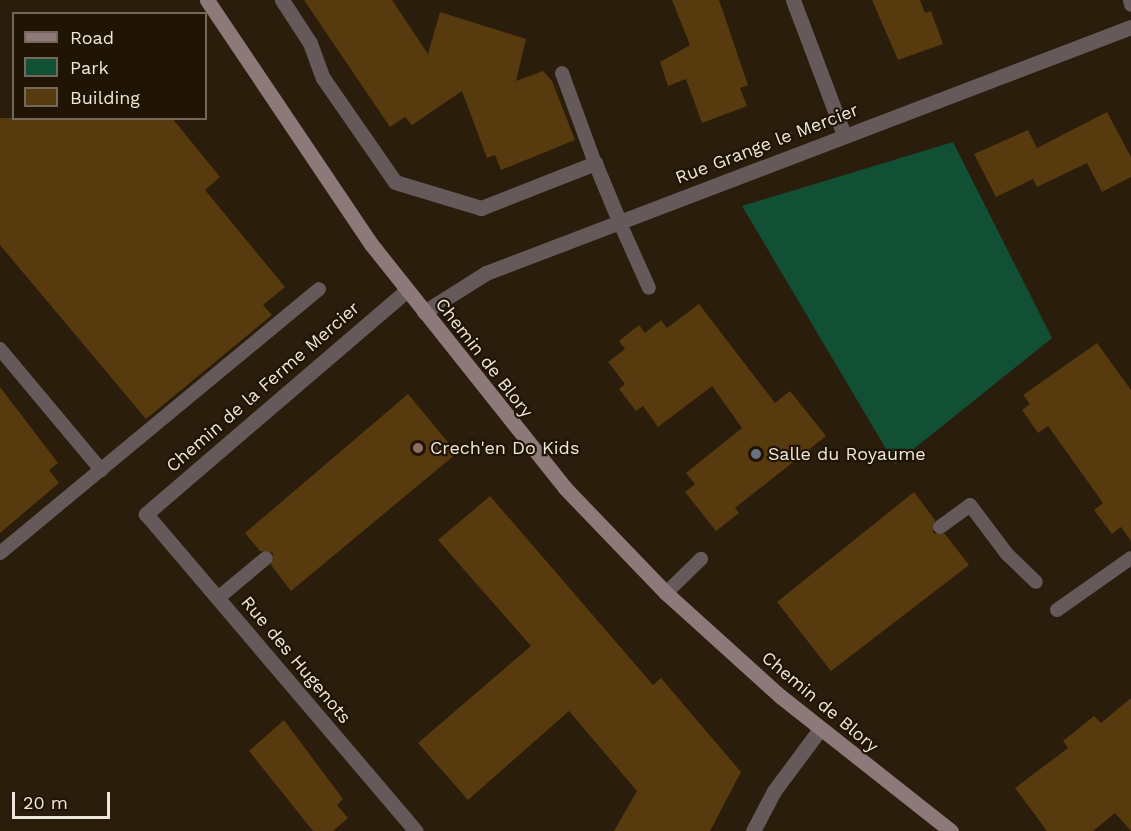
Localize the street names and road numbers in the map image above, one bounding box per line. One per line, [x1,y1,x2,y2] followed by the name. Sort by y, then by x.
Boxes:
[672,99,862,189] street label: Rue Grange le Mercier
[431,294,537,422] street label: Chemin de Blory
[162,297,364,477] street label: Chemin de la Ferme Mercier
[236,592,356,728] street label: Rue des Hugenots
[757,647,883,757] street label: Chemin de Blory

